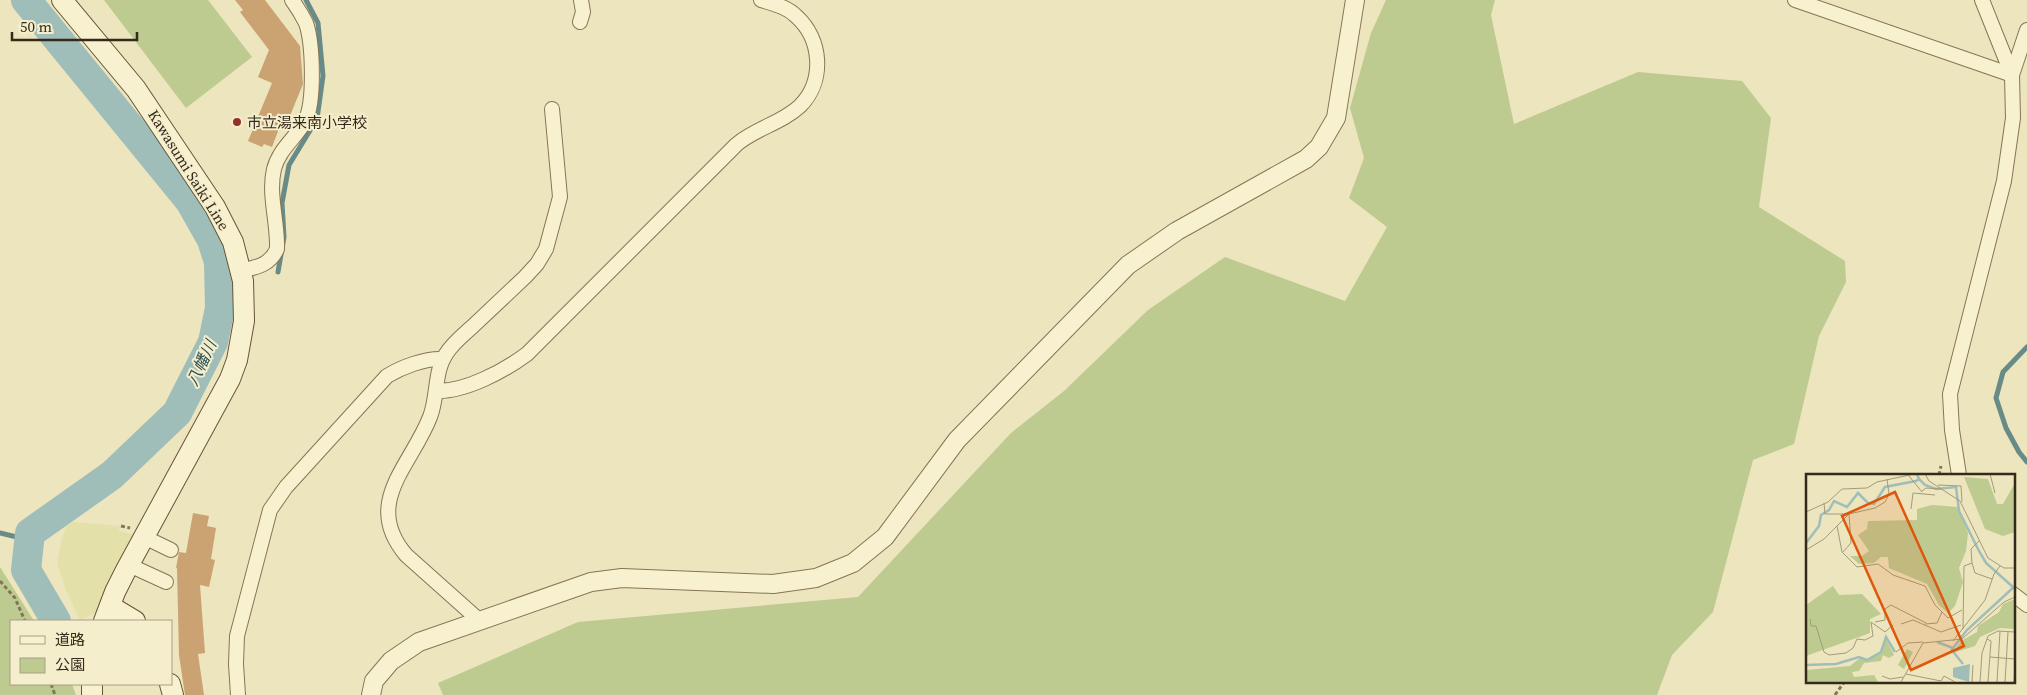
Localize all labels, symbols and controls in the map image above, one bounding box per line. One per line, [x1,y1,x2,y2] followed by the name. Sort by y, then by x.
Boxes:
[12,10,138,42] scale bar
[20,16,52,37] text: 50 m
[143,106,235,235] street label: Kawasumi Saiki Line
[247,112,367,133] place label: 市立湯来南小学校
[231,116,243,128] marker: 市立湯来南小学校
[181,335,222,389] water label: 八幡川
[1806,474,2014,682] inset map
[10,620,172,685] legend
[55,629,85,650] text: 道路
[55,654,85,675] text: 公園

